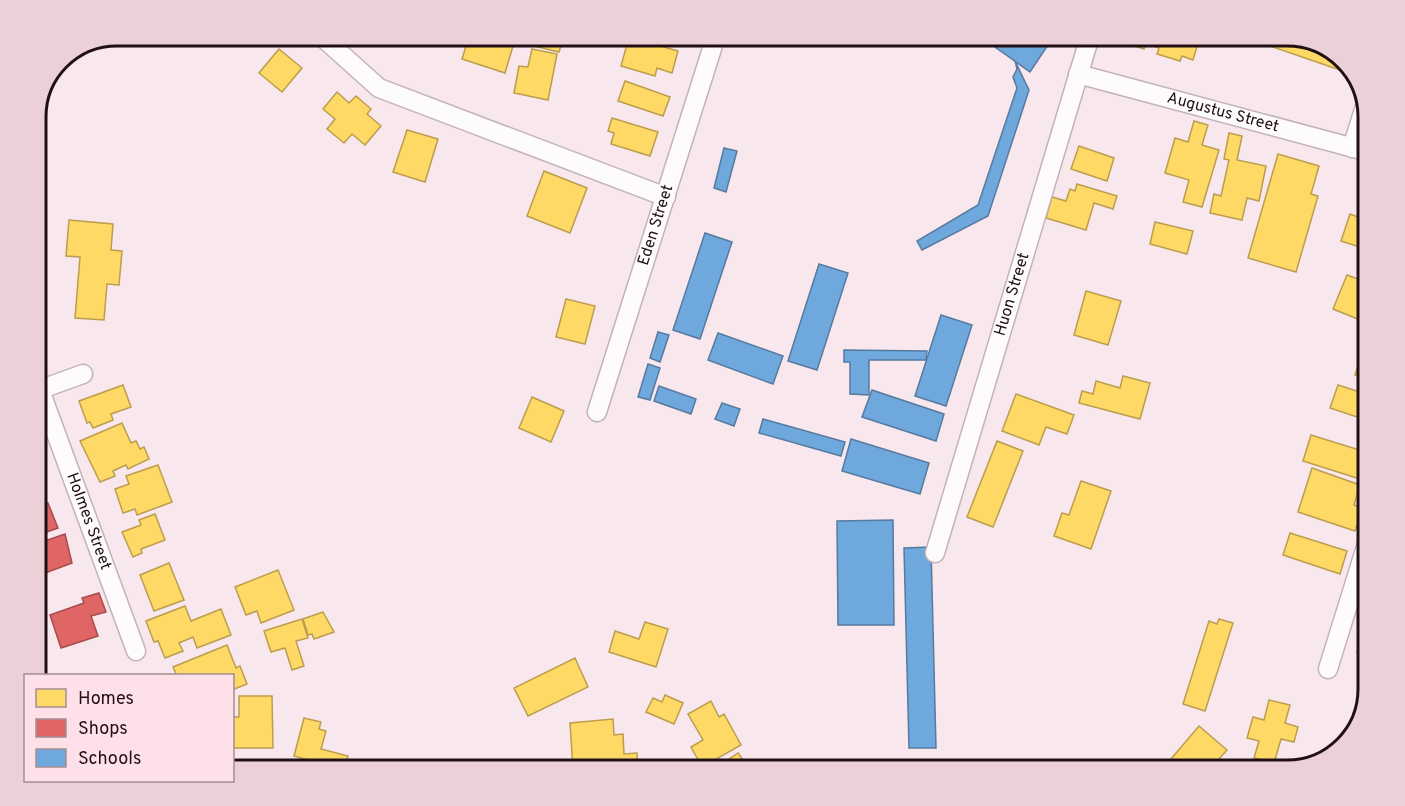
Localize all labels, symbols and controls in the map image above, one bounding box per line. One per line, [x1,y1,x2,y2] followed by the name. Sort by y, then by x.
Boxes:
[1165,88,1281,137] street label: Augustus Street
[634,182,678,268] street label: Eden Street
[991,250,1034,338] street label: Huon Street
[61,470,115,573] street label: Holmes Street
[24,674,234,782] legend
[78,688,134,711] text: Homes
[78,718,128,741] text: Shops
[78,748,141,771] text: Schools

